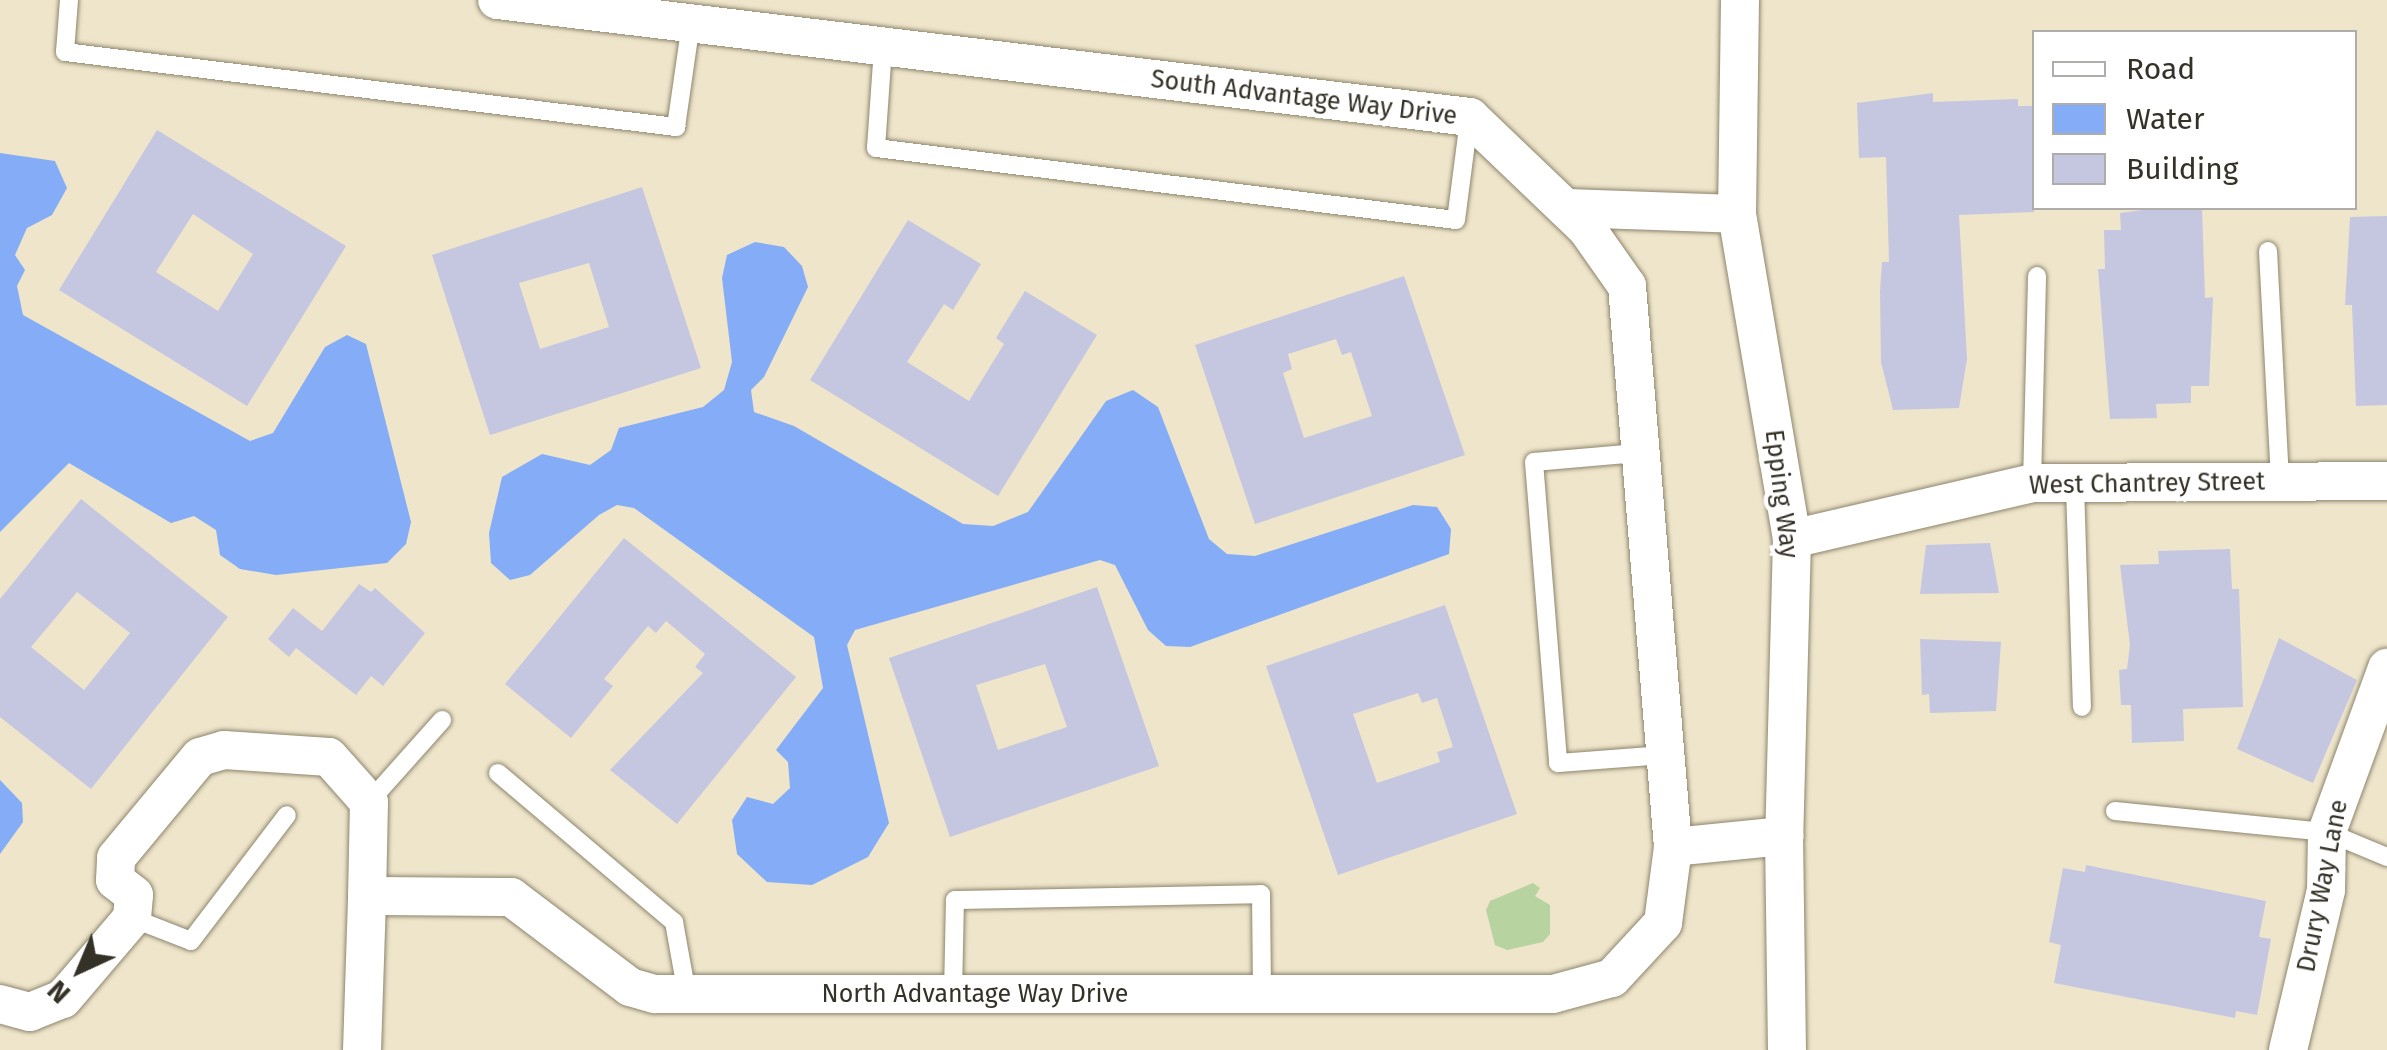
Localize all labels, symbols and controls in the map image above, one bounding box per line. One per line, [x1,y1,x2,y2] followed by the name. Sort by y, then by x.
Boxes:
[2032,30,2357,210] legend
[2126,51,2195,87] text: Road
[1149,64,1459,132] street label: South Advantage Way Drive
[2126,101,2205,137] text: Water
[2126,151,2238,187] text: Building
[1758,428,1804,560] street label: Epping Way
[2029,467,2265,501] street label: West Chantrey Street
[2292,797,2354,975] street label: Drury Way Lane
[30,920,130,1020] north arrow
[41,974,77,1010] text: N
[822,979,1128,1009] street label: North Advantage Way Drive

